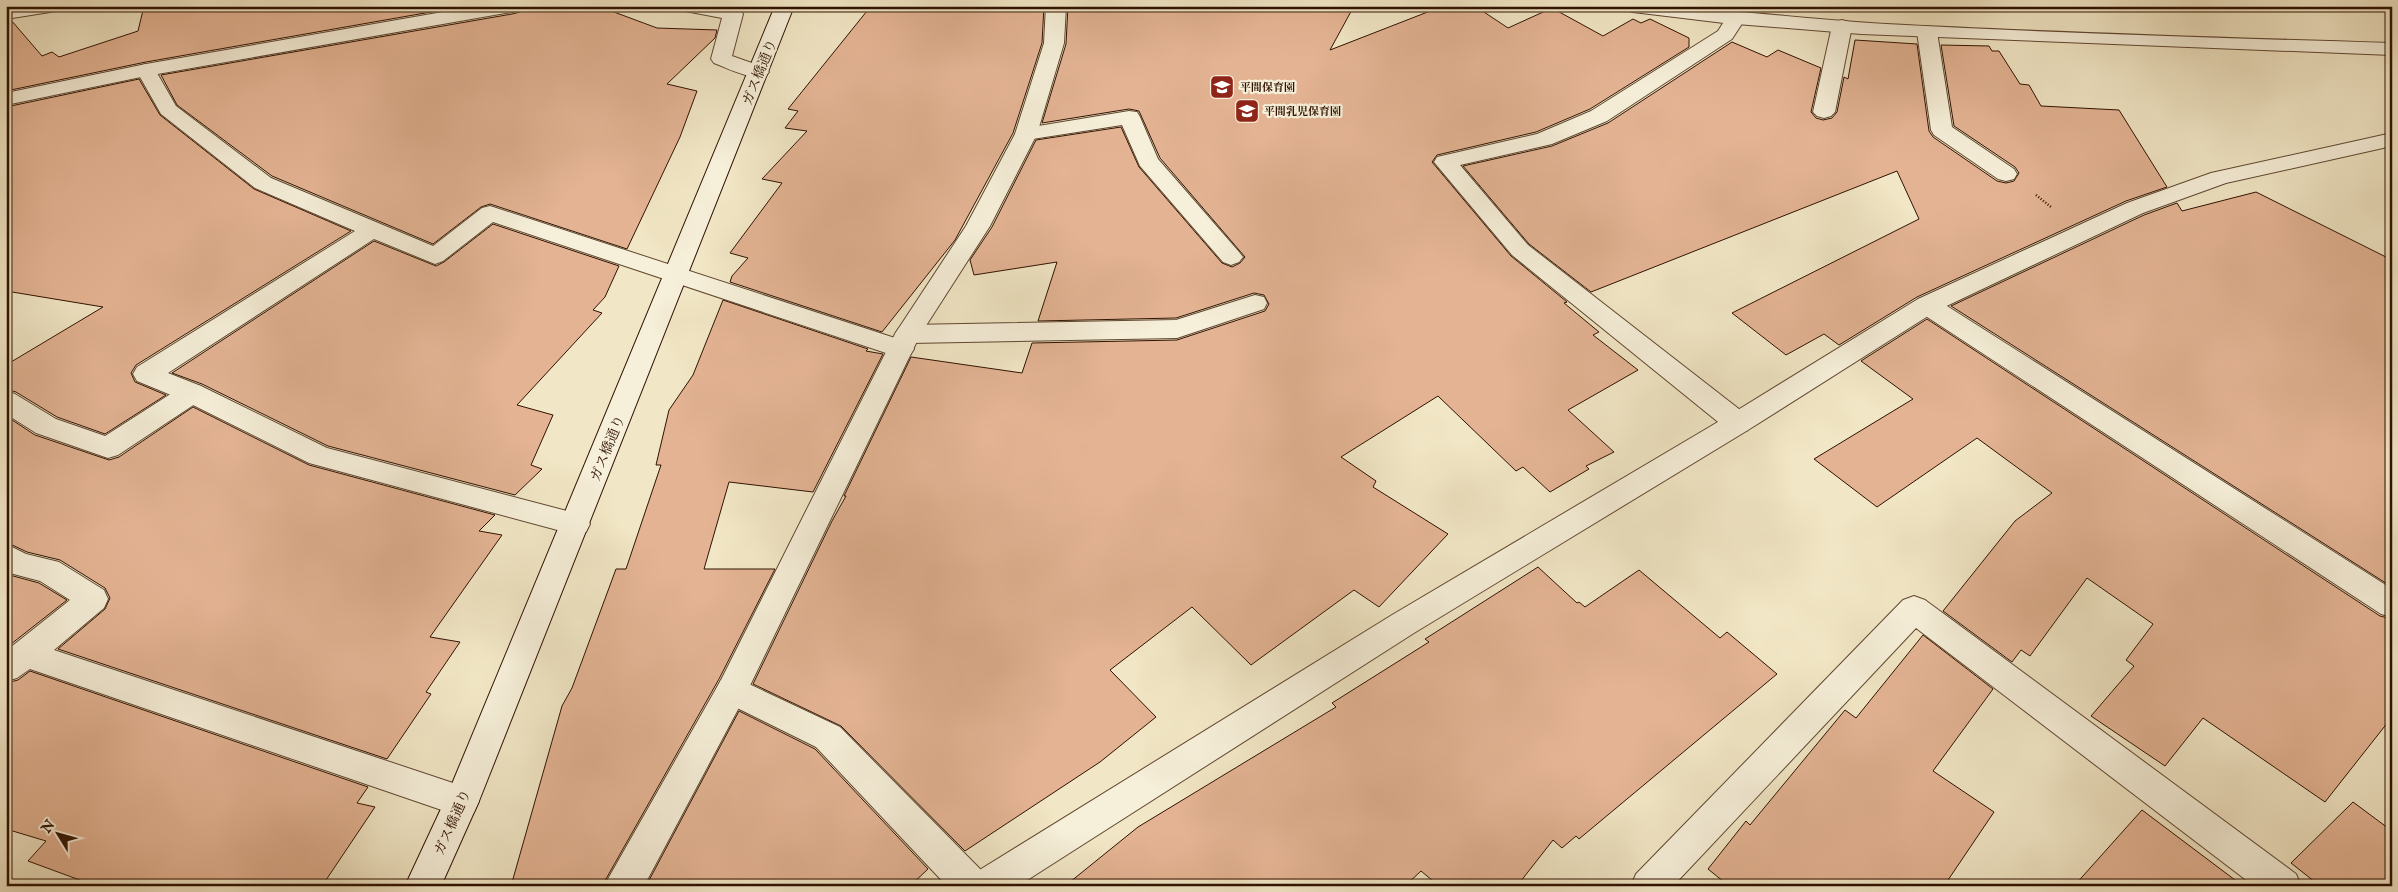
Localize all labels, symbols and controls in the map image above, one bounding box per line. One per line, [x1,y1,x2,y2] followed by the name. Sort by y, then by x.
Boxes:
[738,37,781,108] street label: ガス橋通り
[1209,74,1235,100] school or university icon: 平間保育園
[1240,81,1295,95] place label: 平間保育園
[1234,98,1260,124] school or university icon: 平間乳児保育園
[1264,105,1341,119] place label: 平間乳児保育園
[586,413,629,484] street label: ガス橋通り
[430,787,475,858] street label: ガス橋通り
[32,810,82,860] north arrow
[37,817,59,838] text: N

